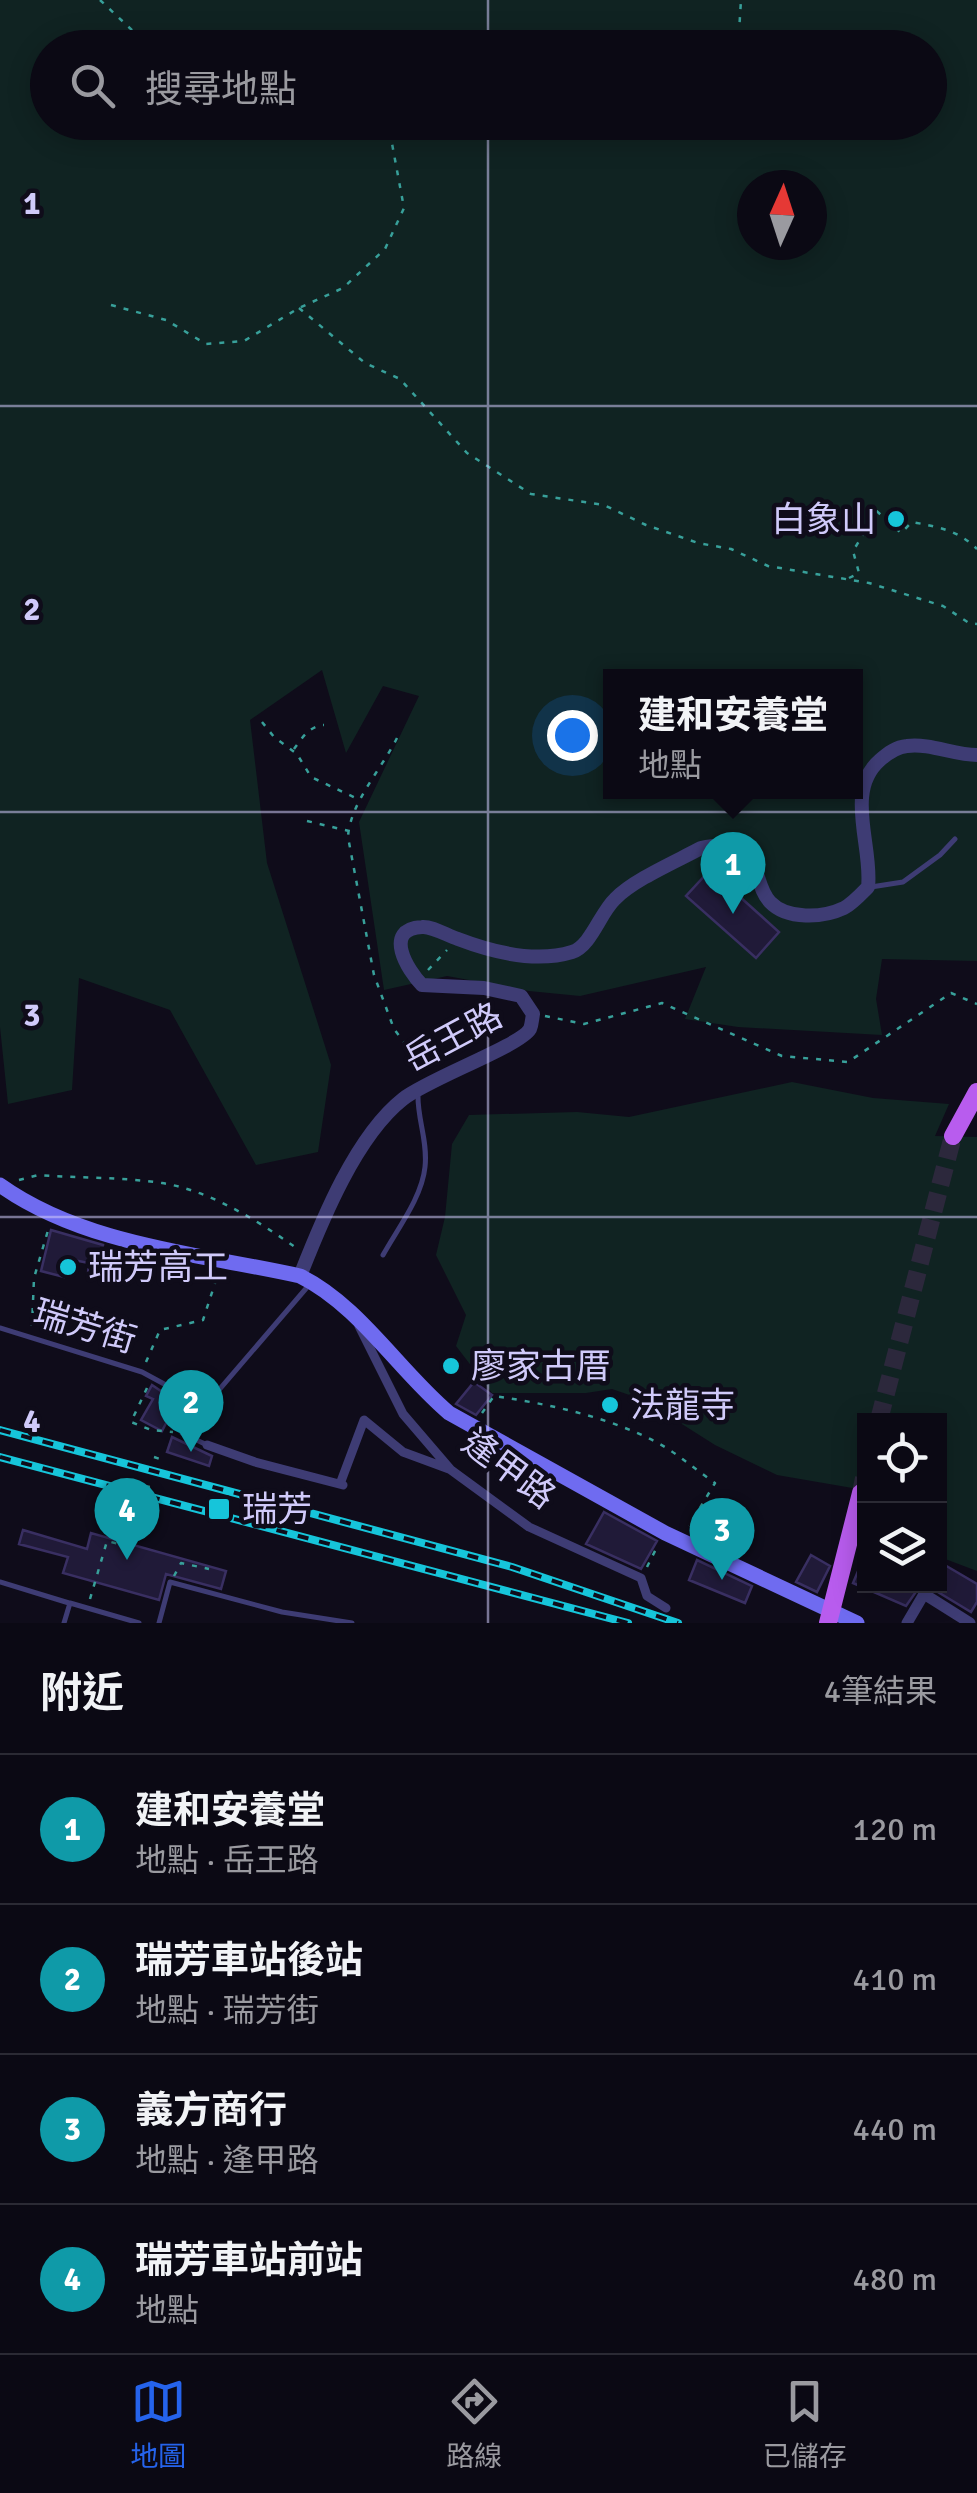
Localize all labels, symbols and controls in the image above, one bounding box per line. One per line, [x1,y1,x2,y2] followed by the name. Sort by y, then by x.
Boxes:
[30,30,947,140] search box
[65,58,120,113] icon: search
[145,66,297,113] text: 搜尋地點
[737,170,827,260] north arrow
[23,184,41,223] text: 1
[771,498,876,541] place label: 白象山
[885,508,907,530] marker: 白象山
[23,590,41,629] text: 2
[603,669,863,799] popup
[638,692,828,739] text: 建和安養堂
[547,710,598,761] your location
[638,746,702,785] text: 地點
[700,832,766,914] pin: 1
[397,994,510,1081] street label: 岳王路
[23,996,41,1035] text: 3
[88,1246,228,1289] place label: 瑞芳高工
[57,1256,79,1278] marker: 瑞芳高工
[28,1291,141,1362] street label: 瑞芳街
[471,1345,611,1388] place label: 廖家古厝
[440,1355,462,1377] marker: 廖家古厝
[158,1370,224,1452] pin: 2
[630,1384,735,1427] place label: 法龍寺
[599,1394,621,1416] marker: 法龍寺
[23,1402,41,1441] text: 4
[857,1413,947,1593] map controls
[857,1413,947,1503] button: locate
[454,1421,564,1518] street label: 逢甲路
[94,1478,160,1560] pin: 4
[242,1488,312,1531] place label: 瑞芳
[206,1496,232,1522] marker: 瑞芳
[690,1498,754,1580] pin: 3
[857,1503,947,1593] button: layers
[40,1668,124,1719] text: 附近
[824,1672,937,1711] text: 4筆結果
[135,1787,325,1834] text: 建和安養堂
[64,1810,81,1849] text: 1
[853,1810,937,1849] text: 120 m
[135,1841,319,1880] text: 地點 · 岳王路
[135,1937,363,1984] text: 瑞芳車站後站
[64,1960,81,1999] text: 2
[853,1960,937,1999] text: 410 m
[135,1991,319,2030] text: 地點 · 瑞芳街
[135,2087,287,2134] text: 義方商行
[64,2110,81,2149] text: 3
[853,2110,937,2149] text: 440 m
[135,2141,319,2180] text: 地點 · 逢甲路
[135,2237,363,2284] text: 瑞芳車站前站
[64,2260,81,2299] text: 4
[853,2260,937,2299] text: 480 m
[135,2291,199,2330] text: 地點
[130,2374,186,2474] tab: 地圖
[446,2374,503,2474] tab: 路線
[763,2374,847,2474] tab: 已儲存

